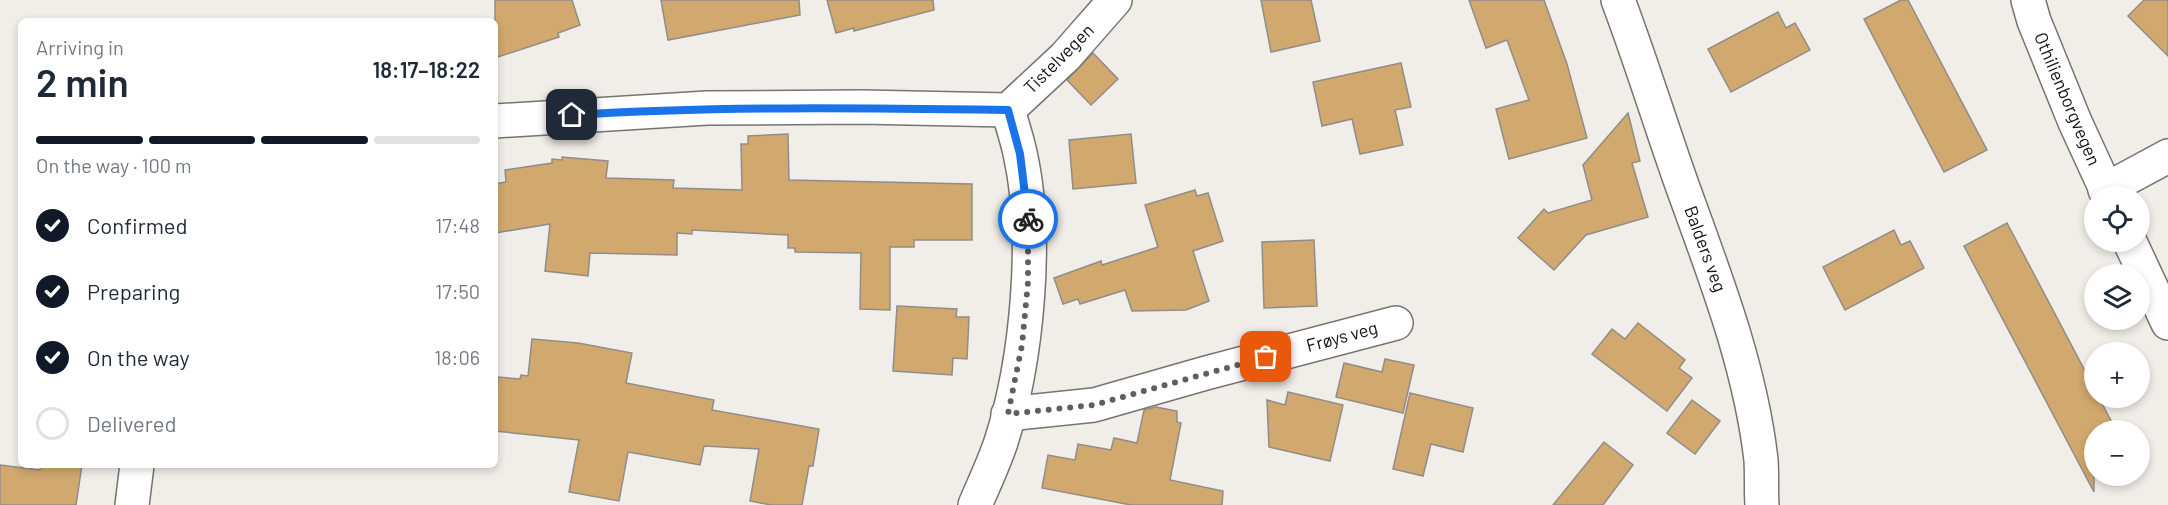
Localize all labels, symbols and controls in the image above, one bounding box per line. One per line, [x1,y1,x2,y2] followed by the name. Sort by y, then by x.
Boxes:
[1019,19,1098,98] street label: Tistelvegen
[2030,29,2106,168] street label: Othilienborgvegen
[36,35,124,59] text: Arriving in
[372,56,480,82] text: 18:17–18:22
[36,58,129,105] text: 2 min
[546,89,597,140] pin
[555,98,588,131] icon: home
[36,153,192,177] text: On the way · 100 m
[2084,186,2150,486] map controls
[2084,186,2150,252] button: locate
[998,189,1058,249] courier
[1012,203,1045,236] icon: bike
[1680,203,1732,295] street label: Balders veg
[36,209,69,242] icon: check
[87,212,187,238] text: Confirmed
[435,213,480,237] text: 17:48
[2084,264,2150,330] button: layers
[36,275,69,308] icon: check
[87,278,180,304] text: Preparing
[435,279,480,303] text: 17:50
[1304,316,1380,356] street label: Frøys veg
[1240,331,1291,382] pin
[1249,340,1282,373] icon: bag
[36,341,69,374] icon: check
[2084,342,2150,408] button: +
[87,344,190,370] text: On the way
[434,345,480,369] text: 18:06
[87,410,176,436] text: Delivered
[2084,420,2150,486] button: −

